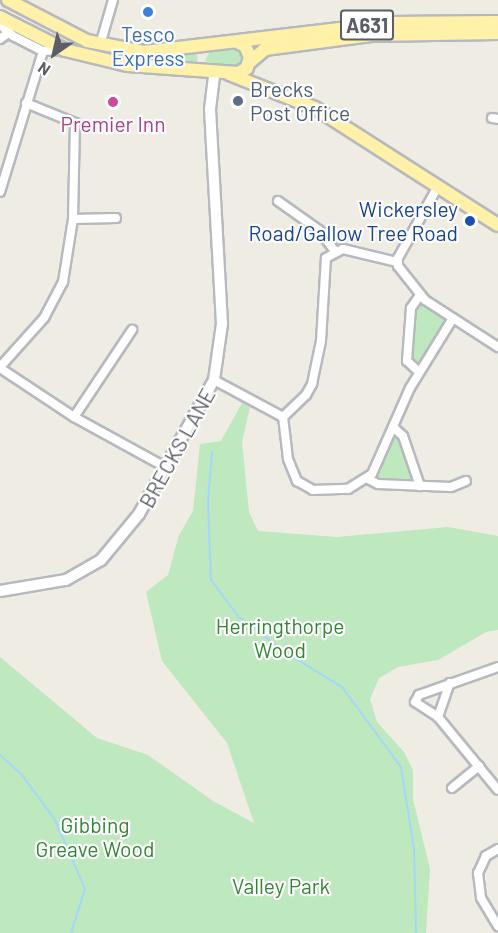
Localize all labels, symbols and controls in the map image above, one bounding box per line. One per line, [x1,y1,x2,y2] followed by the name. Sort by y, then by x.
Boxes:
[141,5,155,19] marker: Tesco Express
[340,8,394,42] road number: A631
[112,21,184,71] place label: Tesco Express
[24,24,84,84] north arrow
[34,58,53,80] text: N
[250,76,350,126] place label: Brecks Post Office
[231,94,245,108] marker: Brecks Post Office
[106,95,120,109] marker: Premier Inn
[61,111,165,137] place label: Premier Inn
[248,196,458,246] place label: Wickersley Road/Gallow Tree Road
[463,214,477,228] marker: Wickersley Road/Gallow Tree Road
[134,384,220,512] street label: BRECKS LANE
[216,613,344,663] park label: Herringthorpe Wood
[36,812,154,862] park label: Gibbing Greave Wood
[232,873,330,899] park label: Valley Park

